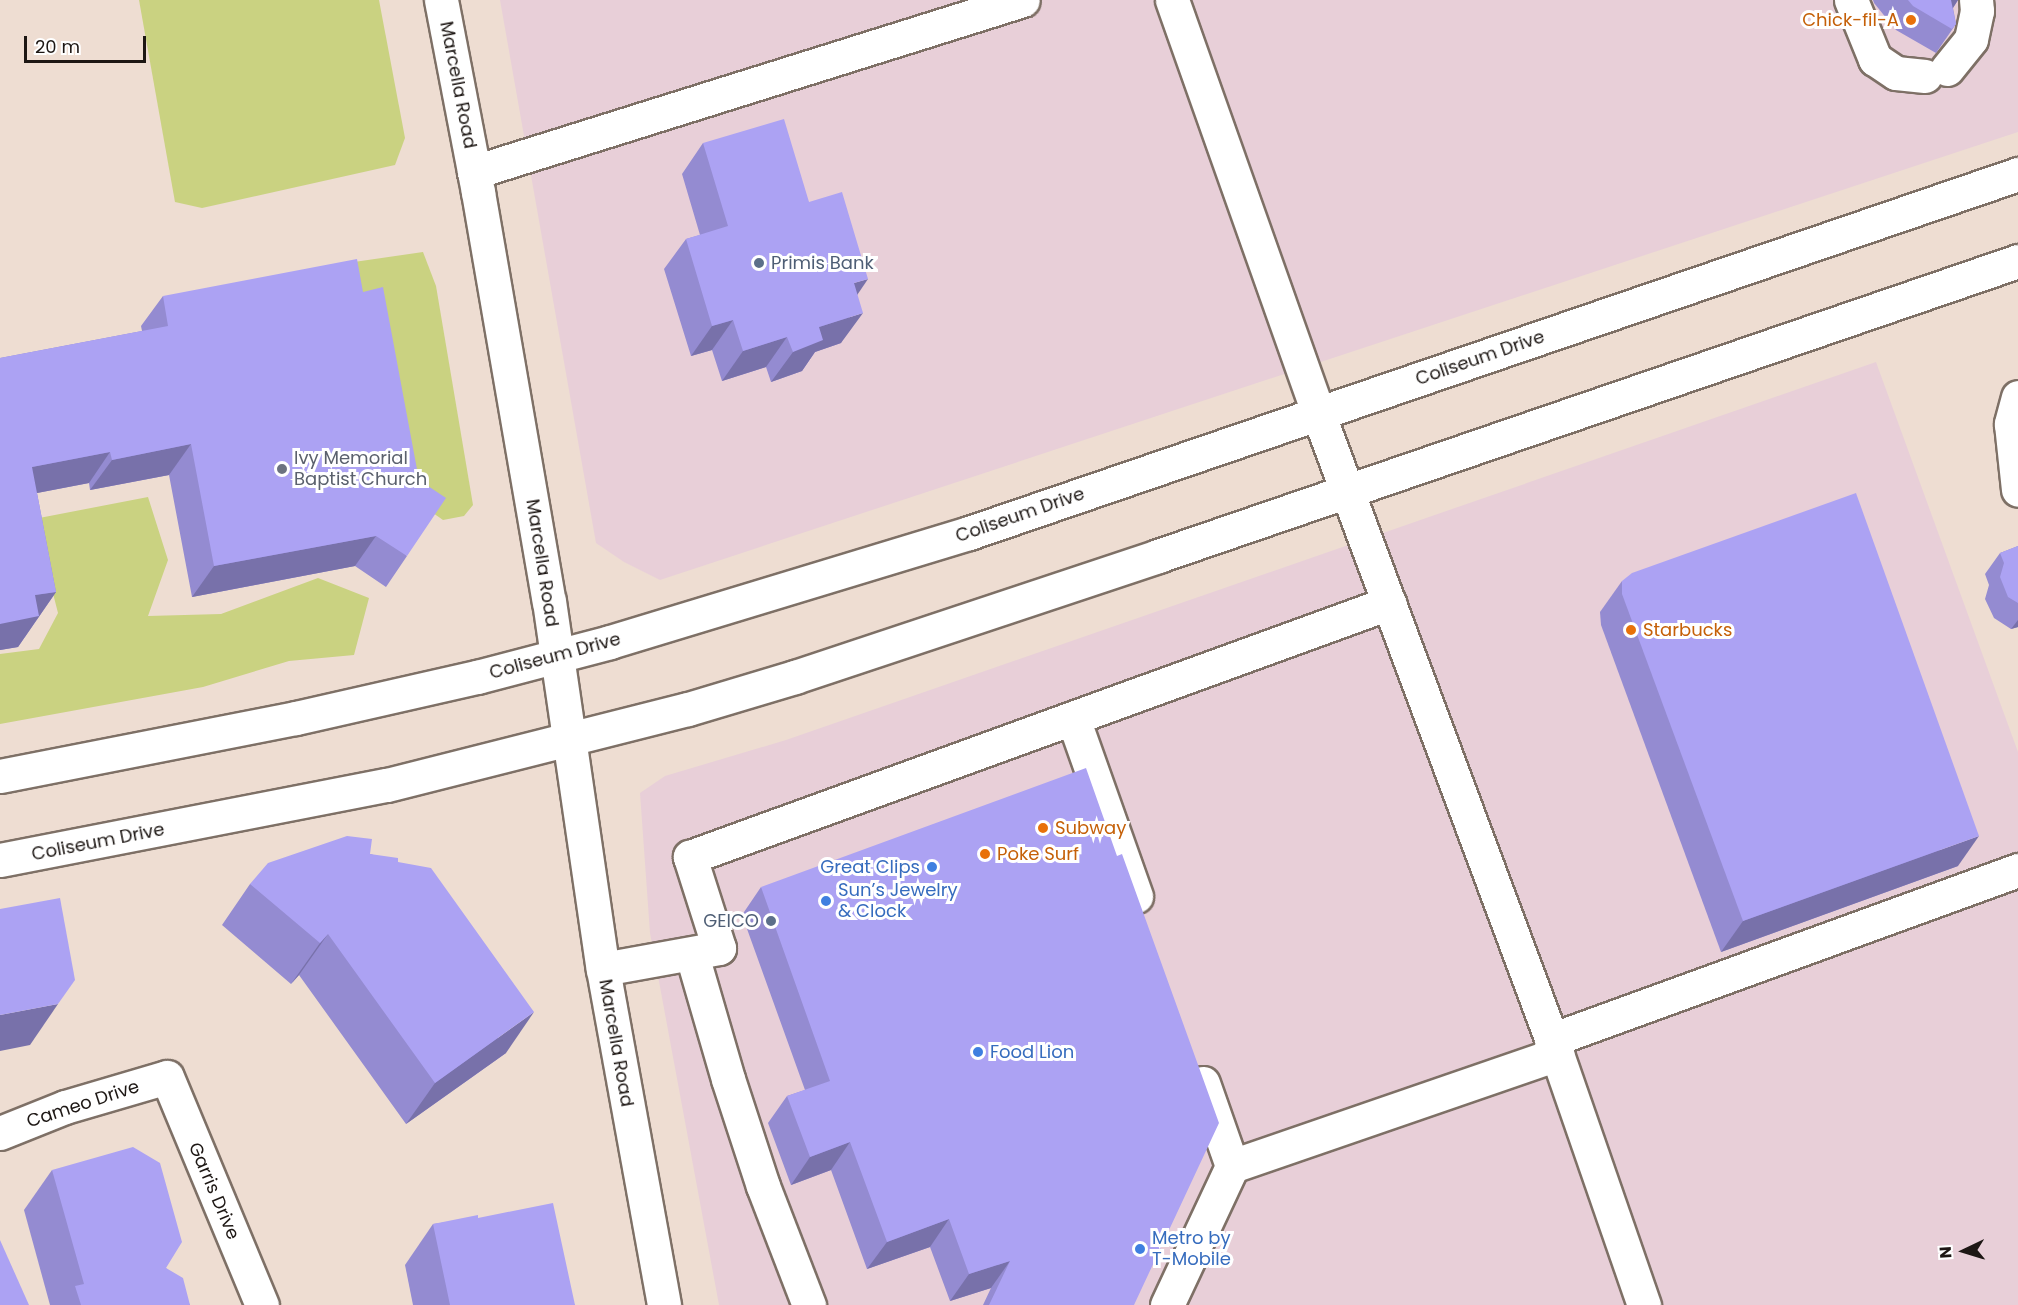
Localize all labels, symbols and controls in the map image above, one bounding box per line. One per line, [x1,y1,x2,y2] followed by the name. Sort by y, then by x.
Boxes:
[1802,9,1899,31] place label: Chick-fil-A
[1904,13,1918,27] marker: Chick-fil-A
[435,20,481,150] street label: Marcella Road
[27,24,148,62] scale bar
[35,34,80,59] text: 20 m
[771,252,874,274] place label: Primis Bank
[752,256,766,270] marker: Primis Bank
[1413,326,1547,390] street label: Coliseum Drive
[294,448,427,490] place label: Ivy Memorial Baptist Church
[275,462,289,476] marker: Ivy Memorial Baptist Church
[953,483,1087,547] street label: Coliseum Drive
[521,498,563,628] street label: Marcella Road
[1643,619,1732,641] place label: Starbucks
[1624,623,1638,637] marker: Starbucks
[487,628,623,684] street label: Coliseum Drive
[1055,817,1126,839] place label: Subway
[30,819,166,865] street label: Coliseum Drive
[1036,821,1050,835] marker: Subway
[997,843,1079,865] place label: Poke Surf
[978,847,992,861] marker: Poke Surf
[820,856,920,878] place label: Great Clips
[925,860,939,874] marker: Great Clips
[838,880,958,922] place label: Sun’s Jewelry & Clock
[819,894,833,908] marker: Sun’s Jewelry & Clock
[703,910,759,932] place label: GEICO
[764,914,778,928] marker: GEICO
[594,978,638,1108] street label: Marcella Road
[990,1041,1074,1063] place label: Food Lion
[971,1045,985,1059] marker: Food Lion
[24,1076,142,1132] street label: Cameo Drive
[184,1139,244,1243] street label: Garris Drive
[1934,1221,1994,1281] north arrow
[1152,1228,1231,1270] place label: Metro by T-Mobile
[1133,1242,1147,1256] marker: Metro by T-Mobile
[1934,1245,1957,1259] text: N

